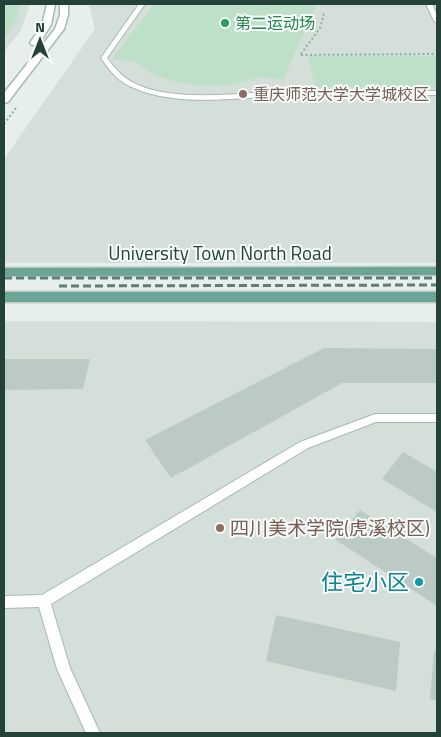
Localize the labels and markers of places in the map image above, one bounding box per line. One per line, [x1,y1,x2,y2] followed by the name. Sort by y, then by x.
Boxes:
[235,11,315,35] place label: 第二运动场
[219,17,231,29] marker: 第二运动场
[253,82,429,106] place label: 重庆师范大学大学城校区
[237,88,249,100] marker: 重庆师范大学大学城校区
[230,513,430,542] place label: 四川美术学院(虎溪校区)
[214,522,226,534] marker: 四川美术学院(虎溪校区)
[321,565,409,599] place label: 住宅小区
[413,576,425,588] marker: 住宅小区

